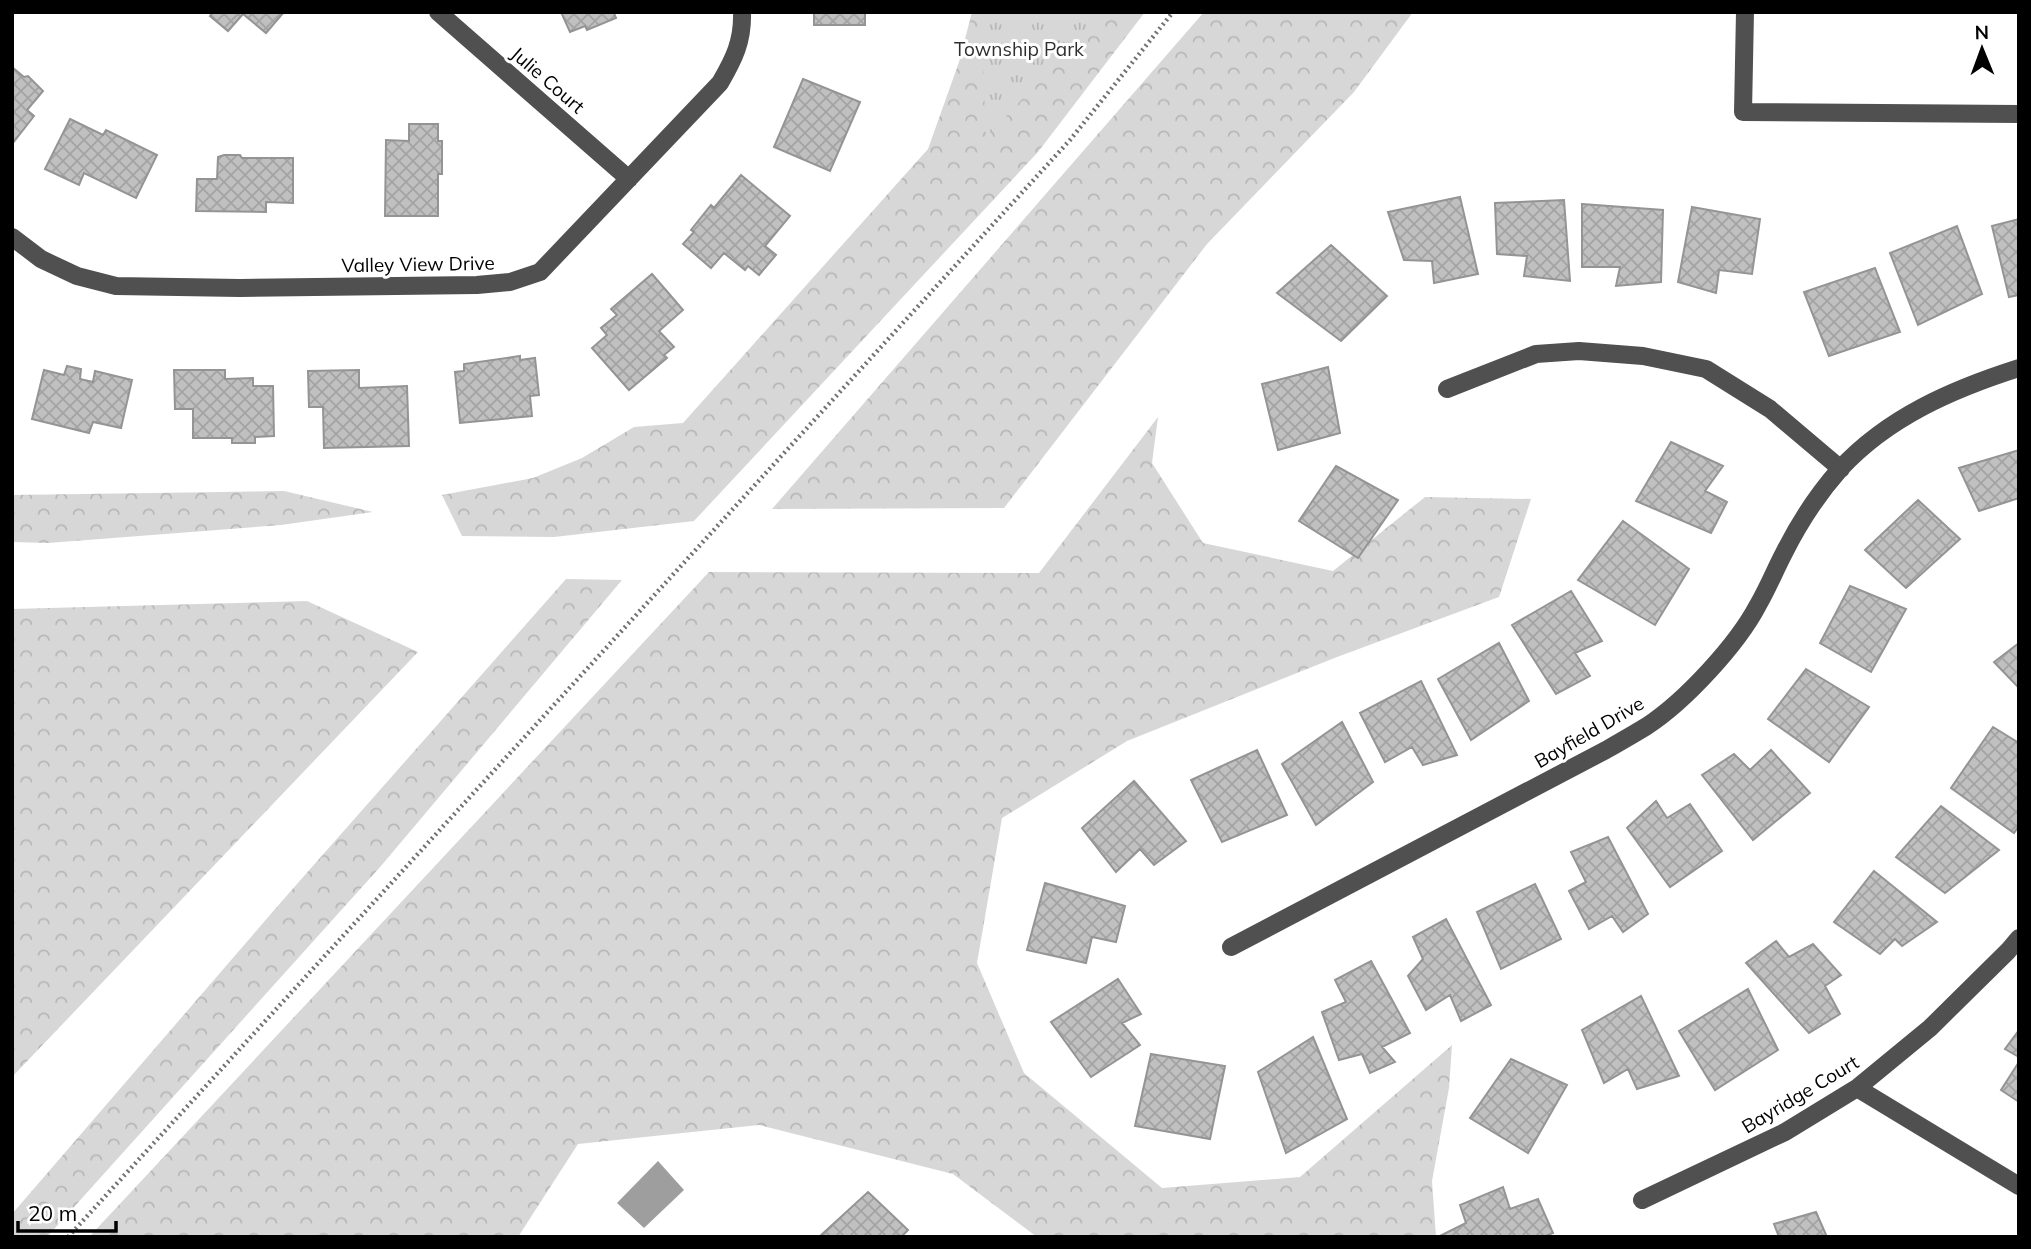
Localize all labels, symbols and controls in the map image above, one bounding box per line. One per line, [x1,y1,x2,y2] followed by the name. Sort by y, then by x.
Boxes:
[1947,14,2017,84] north arrow
[1974,20,1989,44] text: N
[954,37,1084,61] park label: Township Park
[506,42,590,119] street label: Julie Court
[341,251,495,277] street label: Valley View Drive
[1530,691,1648,773] street label: Bayfield Drive
[1737,1050,1863,1138] street label: Bayridge Court
[18,1190,116,1234] scale bar
[28,1200,77,1226] text: 20 m

